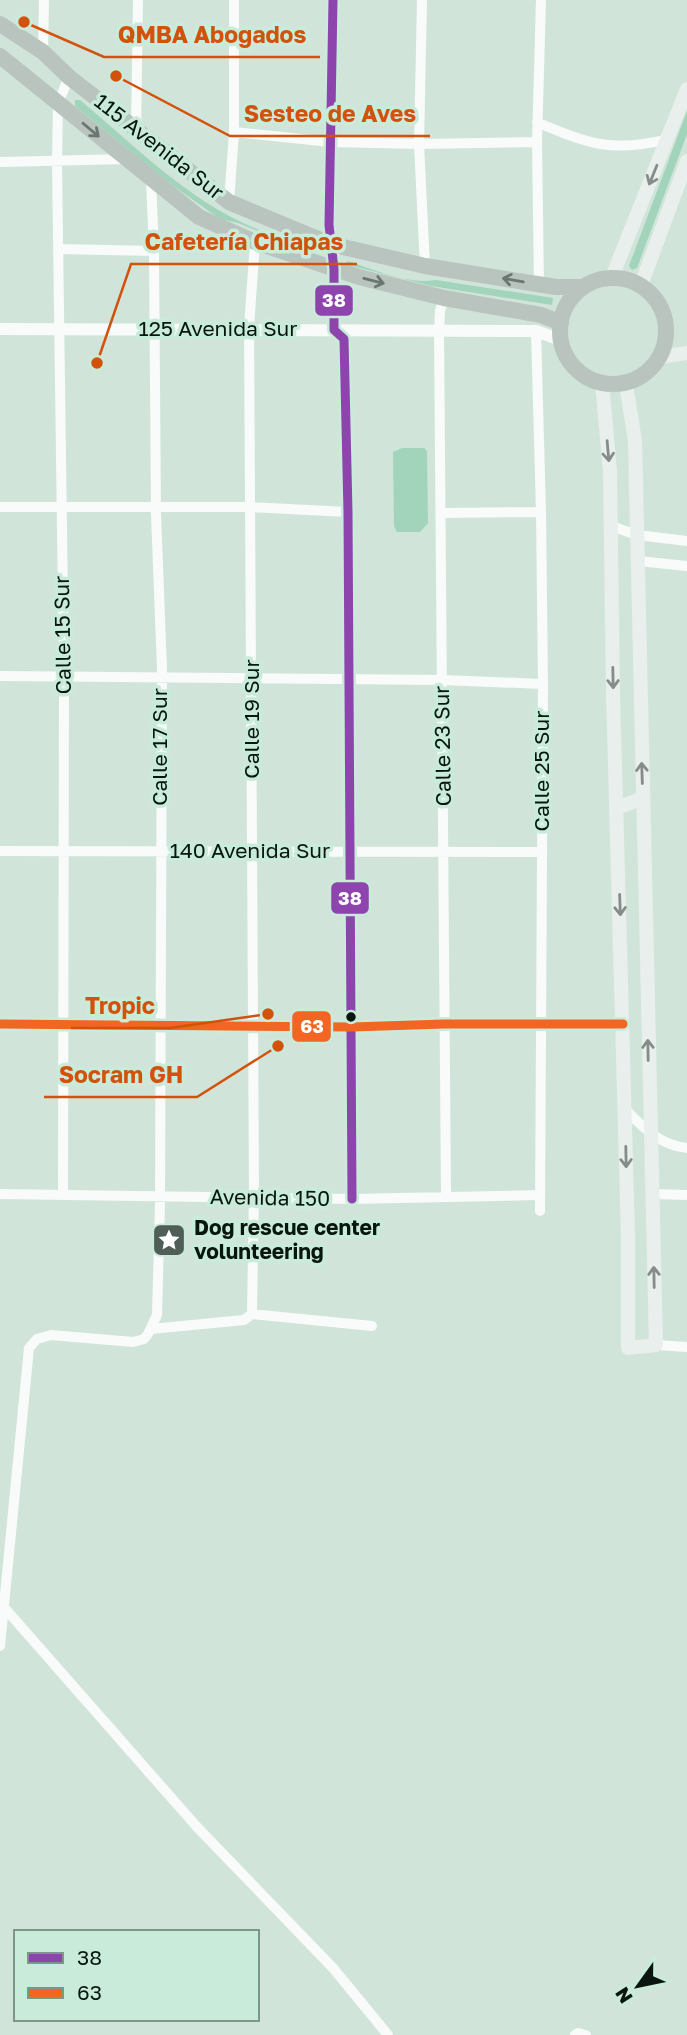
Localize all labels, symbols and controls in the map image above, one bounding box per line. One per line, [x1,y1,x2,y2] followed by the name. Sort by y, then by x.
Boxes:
[104,13,320,57] callout: QMBA Abogados
[118,20,306,48] text: QMBA Abogados
[90,88,229,205] street label: 115 Avenida Sur
[230,92,430,136] callout: Sesteo de Aves
[244,99,416,127] text: Sesteo de Aves
[81,122,99,138] one-way arrow
[646,164,659,185] one-way arrow
[131,220,357,264] callout: Cafetería Chiapas
[145,227,344,255] text: Cafetería Chiapas
[502,273,525,286] one-way arrow
[362,274,385,288] one-way arrow
[314,284,354,317] line badge: 38
[322,288,346,311] text: 38
[138,315,298,341] street label: 125 Avenida Sur
[602,439,615,461] one-way arrow
[48,575,76,695] street label: Calle 15 Sur
[238,659,264,779] street label: Calle 19 Sur
[606,666,620,689] one-way arrow
[428,685,456,807] street label: Calle 23 Sur
[146,688,172,806] street label: Calle 17 Sur
[528,711,554,831] street label: Calle 25 Sur
[636,762,649,785] one-way arrow
[170,837,330,863] street label: 140 Avenida Sur
[330,881,370,915] line badge: 38
[338,886,362,909] text: 38
[613,894,626,917] one-way arrow
[71,984,170,1028] callout: Tropic
[85,991,155,1019] text: Tropic
[291,1010,332,1043] line badge: 63
[344,1010,358,1024] unlabelled marker
[300,1014,324,1037] text: 63
[641,1038,655,1061] one-way arrow
[44,1053,197,1097] callout: Socram GH
[59,1060,183,1088] text: Socram GH
[620,1146,633,1169] one-way arrow
[210,1183,330,1211] street label: Avenida 150
[194,1214,380,1264] place label: Dog rescue center volunteering
[150,1221,188,1259] place icon: Dog rescue center volunteering
[647,1266,660,1289] one-way arrow
[14,1930,259,2021] legend
[77,1944,102,1970] text: 38
[603,1951,673,2021] north arrow
[77,1979,102,2005] text: 63
[610,1983,637,2008] text: N

